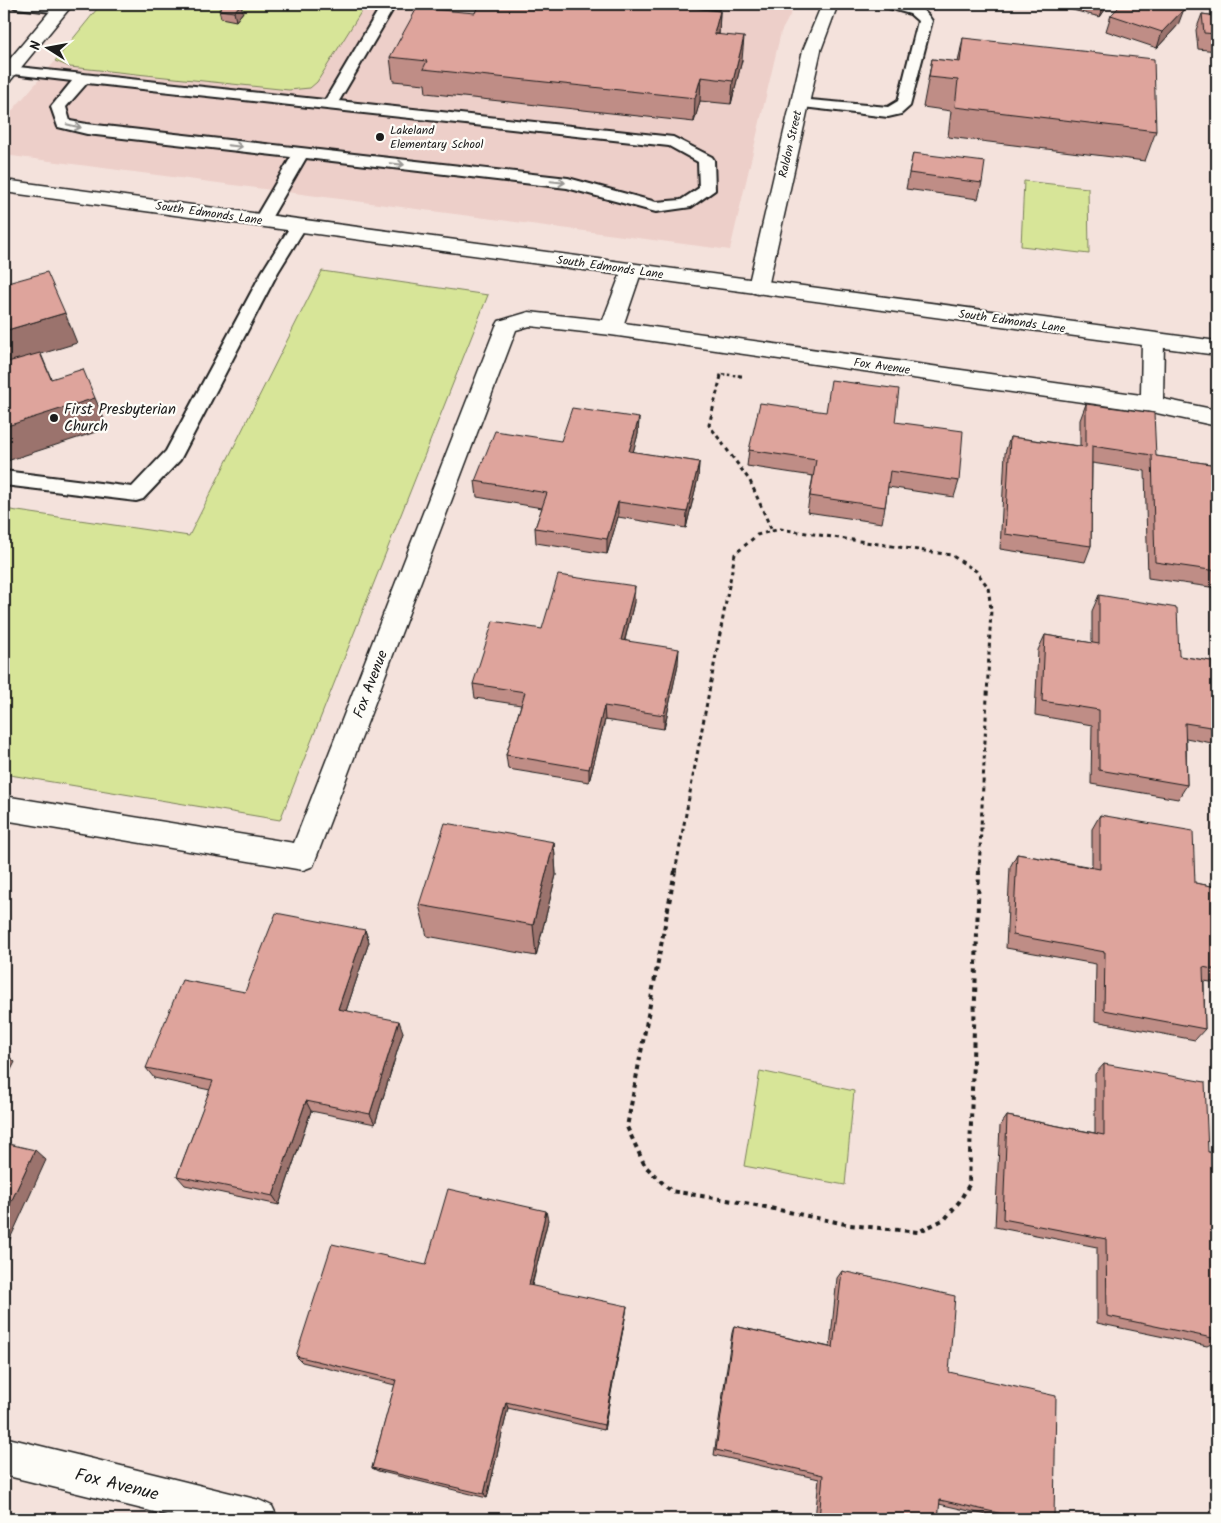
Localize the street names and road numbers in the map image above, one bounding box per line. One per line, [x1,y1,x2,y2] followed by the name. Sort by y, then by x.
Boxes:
[774,108,808,180] street label: Raldon Street
[154,197,264,230] street label: South Edmonds Lane
[555,251,665,284] street label: South Edmonds Lane
[957,305,1067,338] street label: South Edmonds Lane
[852,353,912,380] street label: Fox Avenue
[347,647,395,722] street label: Fox Avenue
[72,1461,162,1510] street label: Fox Avenue

